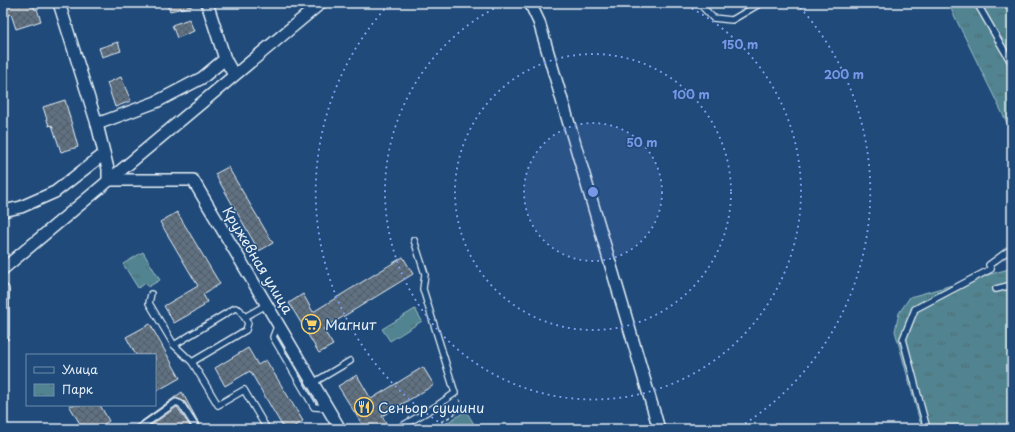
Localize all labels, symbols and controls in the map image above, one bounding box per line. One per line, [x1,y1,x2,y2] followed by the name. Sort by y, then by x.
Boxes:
[722,35,758,53] text: 150 m
[824,65,864,83] text: 200 m
[672,85,710,103] text: 100 m
[626,133,658,151] text: 50 m
[586,185,600,199] centre of rings
[217,202,299,318] street label: Кружевная улица
[300,313,322,335] supermarket icon: Магнит
[325,314,377,335] place label: Магнит
[26,354,156,406] legend
[62,360,98,378] text: Улица
[62,380,94,398] text: Парк
[353,396,375,418] restaurant icon: Сеньор сушини
[378,397,484,418] place label: Сеньор сушини

